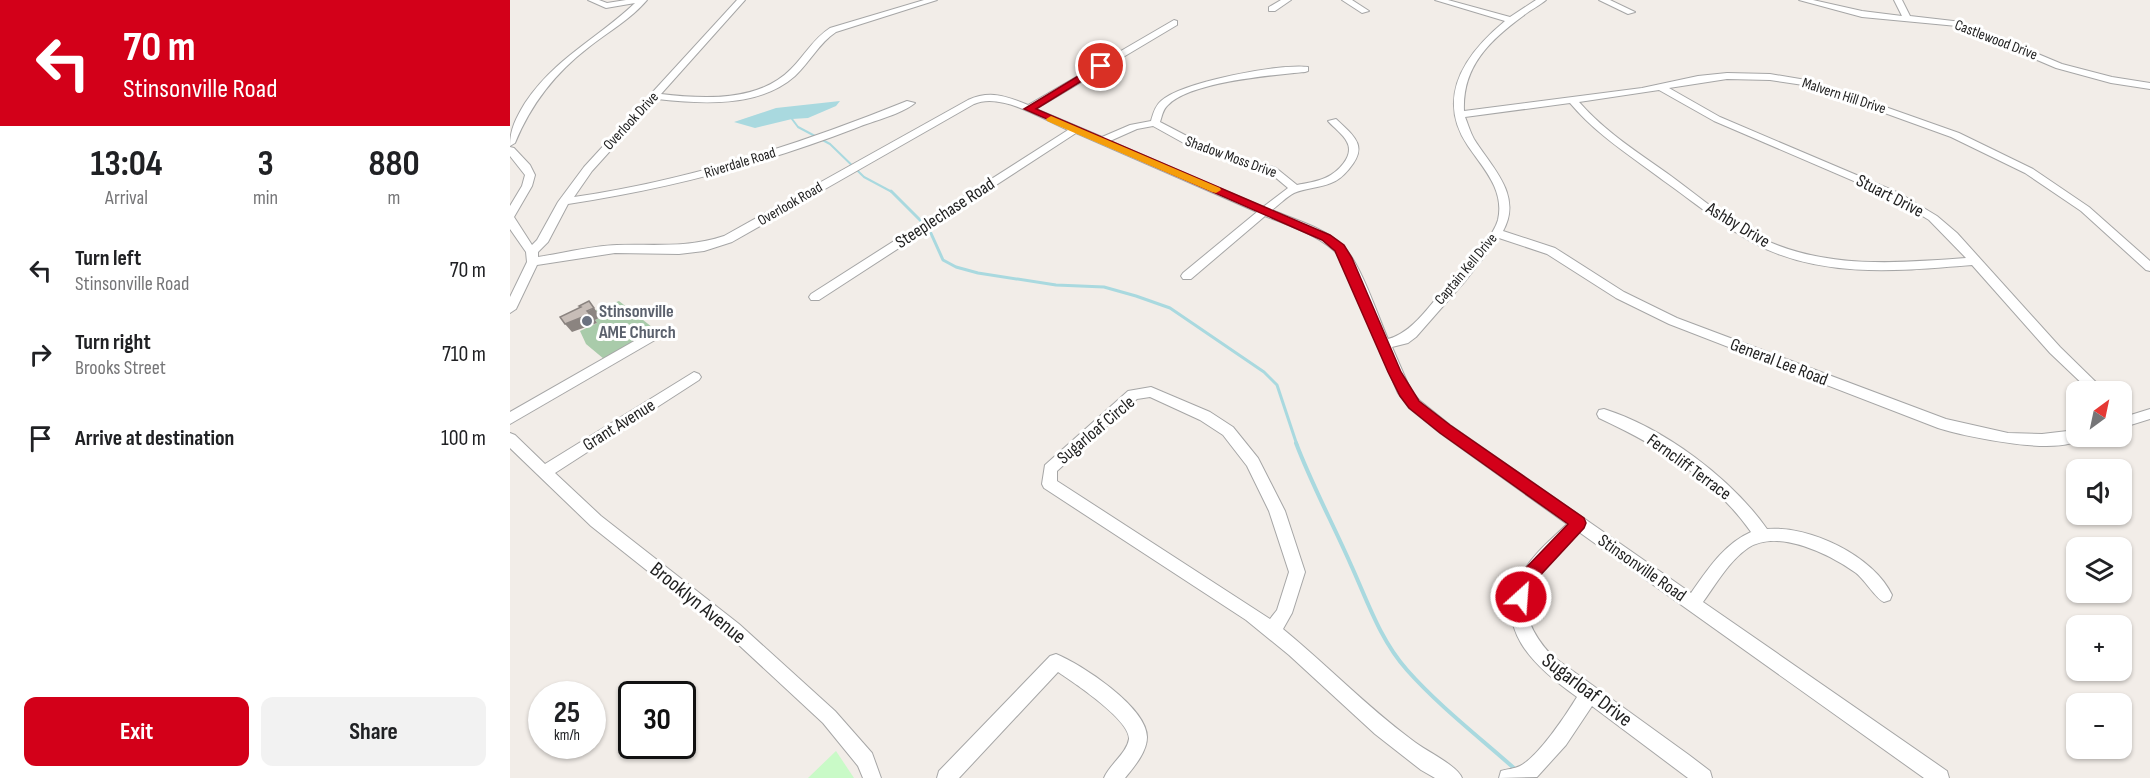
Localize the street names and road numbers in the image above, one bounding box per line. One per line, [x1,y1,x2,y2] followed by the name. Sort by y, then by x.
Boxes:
[1952,16,2040,64] street label: Castlewood Drive
[1800,74,1888,118] street label: Malvern Hill Drive
[599,88,663,154] street label: Overlook Drive
[1183,132,1279,182] street label: Shadow Moss Drive
[702,143,778,183] street label: Riverdale Road
[1853,170,1927,222] street label: Stuart Drive
[891,173,999,253] street label: Steeplechase Road
[754,178,826,230] street label: Overlook Road
[1702,197,1774,252] street label: Ashby Drive
[1431,229,1501,309] street label: Captain Kell Drive
[1727,334,1831,390] street label: General Lee Road
[1053,391,1139,469] street label: Sugarloaf Circle
[579,395,659,455] street label: Grant Avenue
[1643,429,1735,505] street label: Ferncliff Terrace
[1594,530,1690,606] street label: Stinsonville Road
[645,557,751,649] street label: Brooklyn Avenue
[1537,648,1637,732] street label: Sugarloaf Drive

